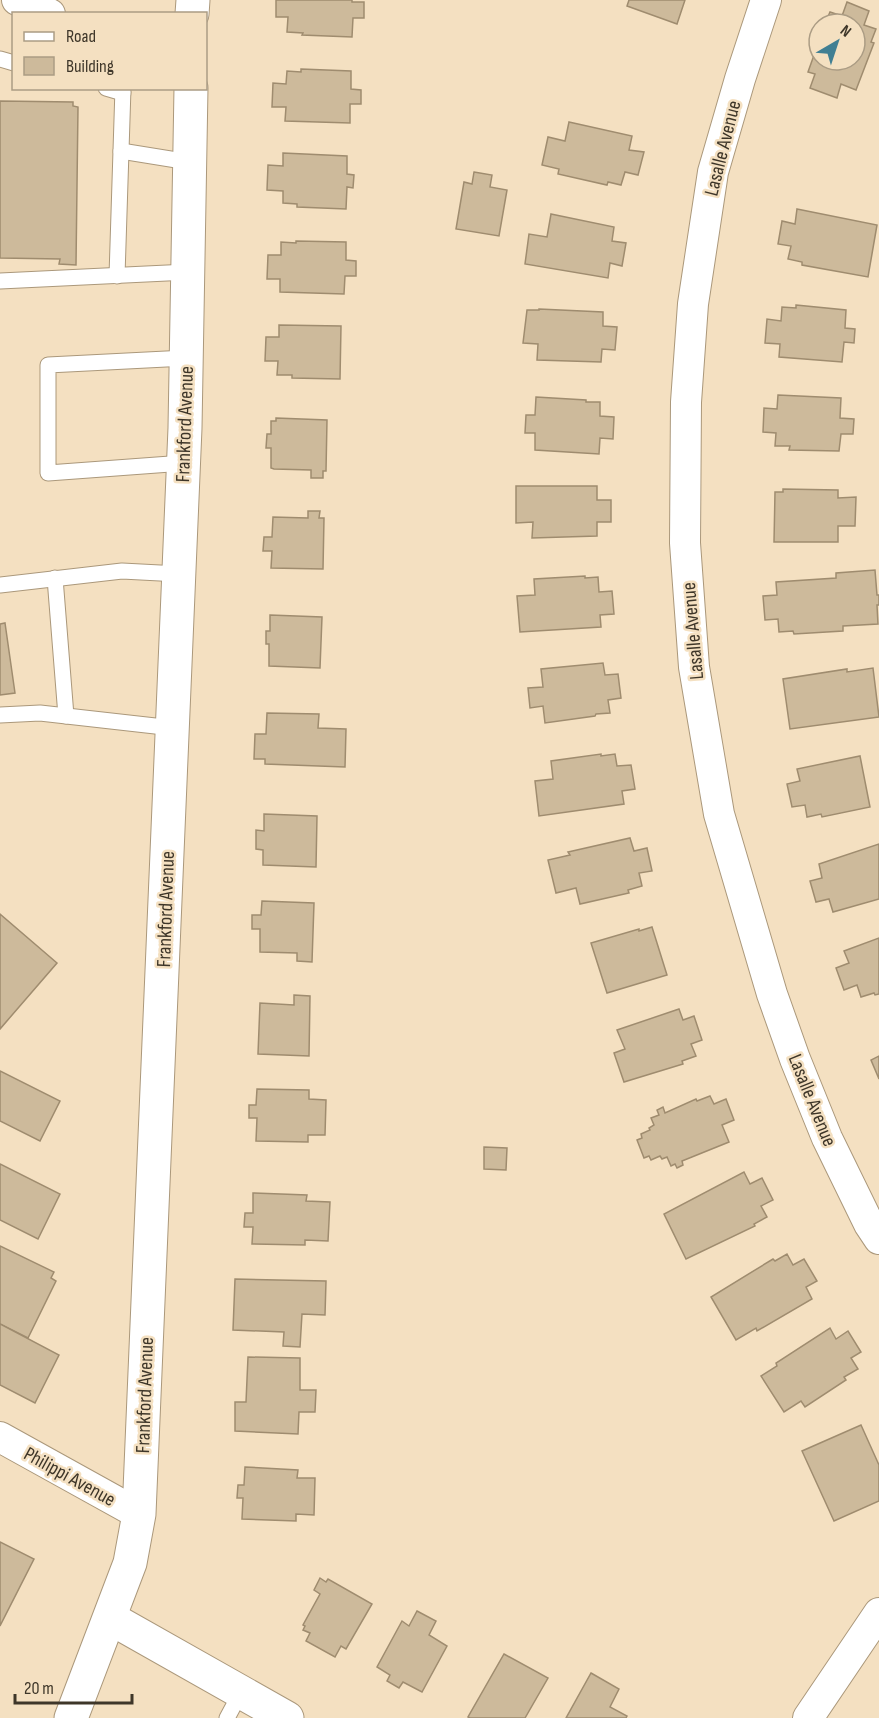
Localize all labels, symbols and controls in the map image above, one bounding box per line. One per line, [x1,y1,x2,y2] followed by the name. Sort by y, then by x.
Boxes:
[12,12,207,90] legend
[807,12,867,72] north arrow
[836,21,855,42] text: N
[66,26,96,47] text: Road
[66,56,114,77] text: Building
[700,98,746,198] street label: Lasalle Avenue
[171,365,199,483] street label: Frankford Avenue
[677,581,709,681] street label: Lasalle Avenue
[152,850,180,968] street label: Frankford Avenue
[783,1051,841,1150] street label: Lasalle Avenue
[131,1336,159,1454] street label: Frankford Avenue
[20,1442,119,1512] street label: Philippi Avenue
[15,1667,132,1705] scale bar
[24,1678,54,1699] text: 20 m

